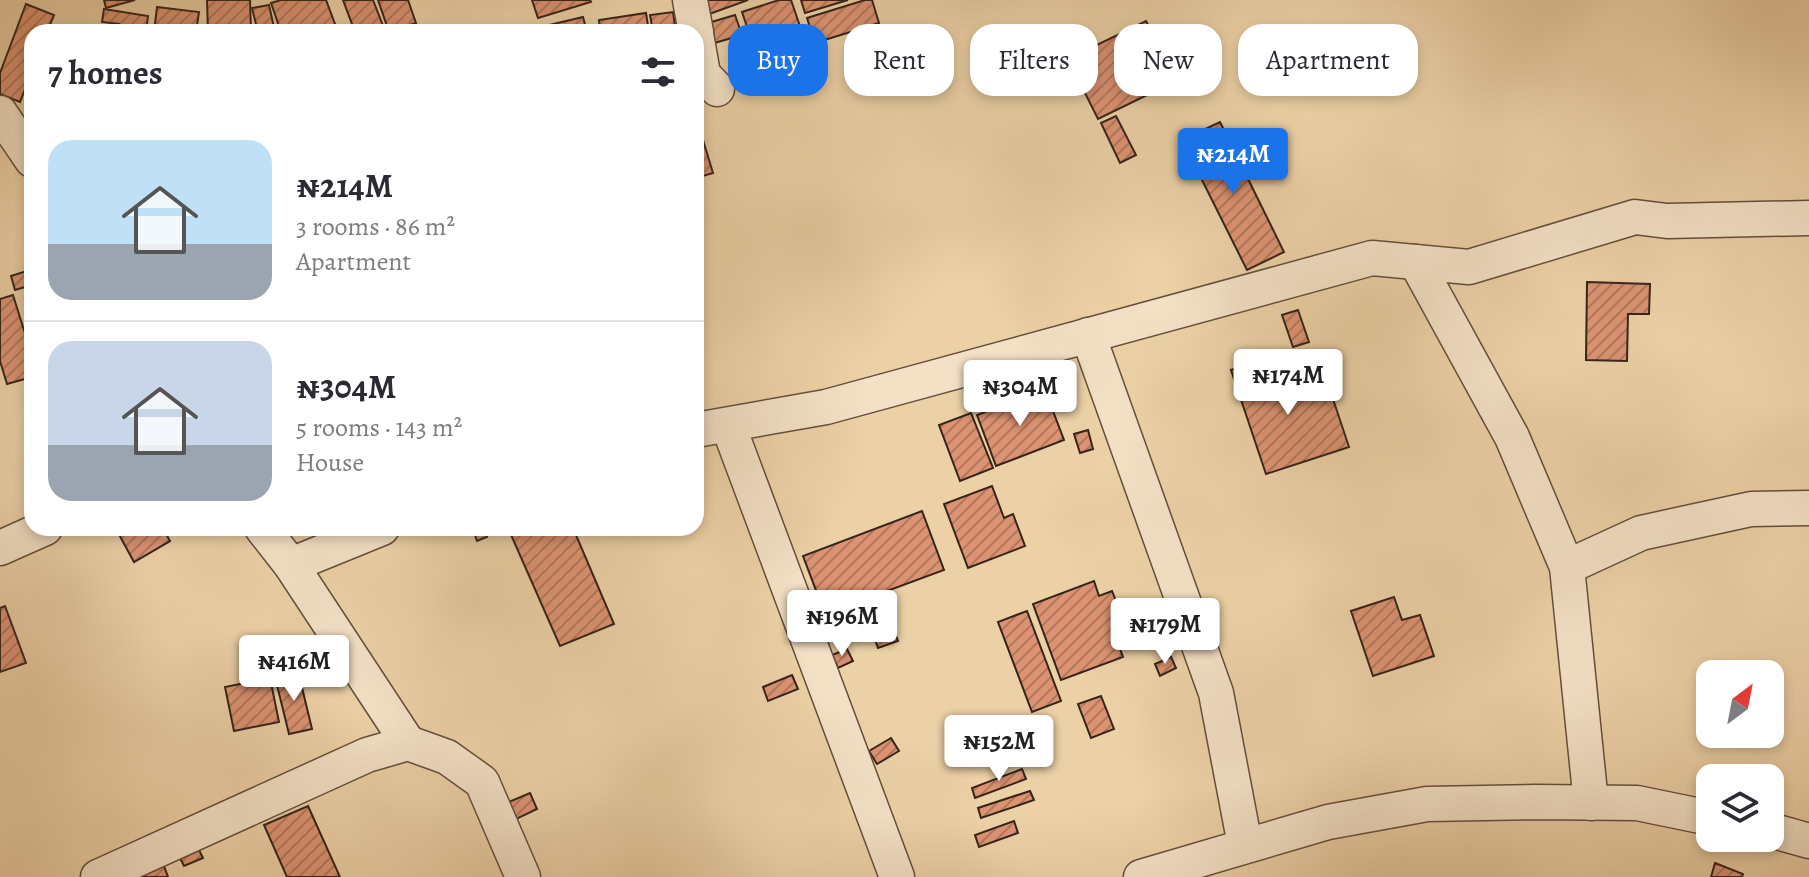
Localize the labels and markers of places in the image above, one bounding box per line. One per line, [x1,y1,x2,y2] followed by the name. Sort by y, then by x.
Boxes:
[1177,128,1289,196] pin: ₦214M
[1232,349,1344,417] pin: ₦174M
[964,360,1076,428] pin: ₦304M
[786,590,898,658] pin: ₦196M
[1109,598,1221,666] pin: ₦179M
[238,635,350,703] pin: ₦416M
[943,715,1055,783] pin: ₦152M

